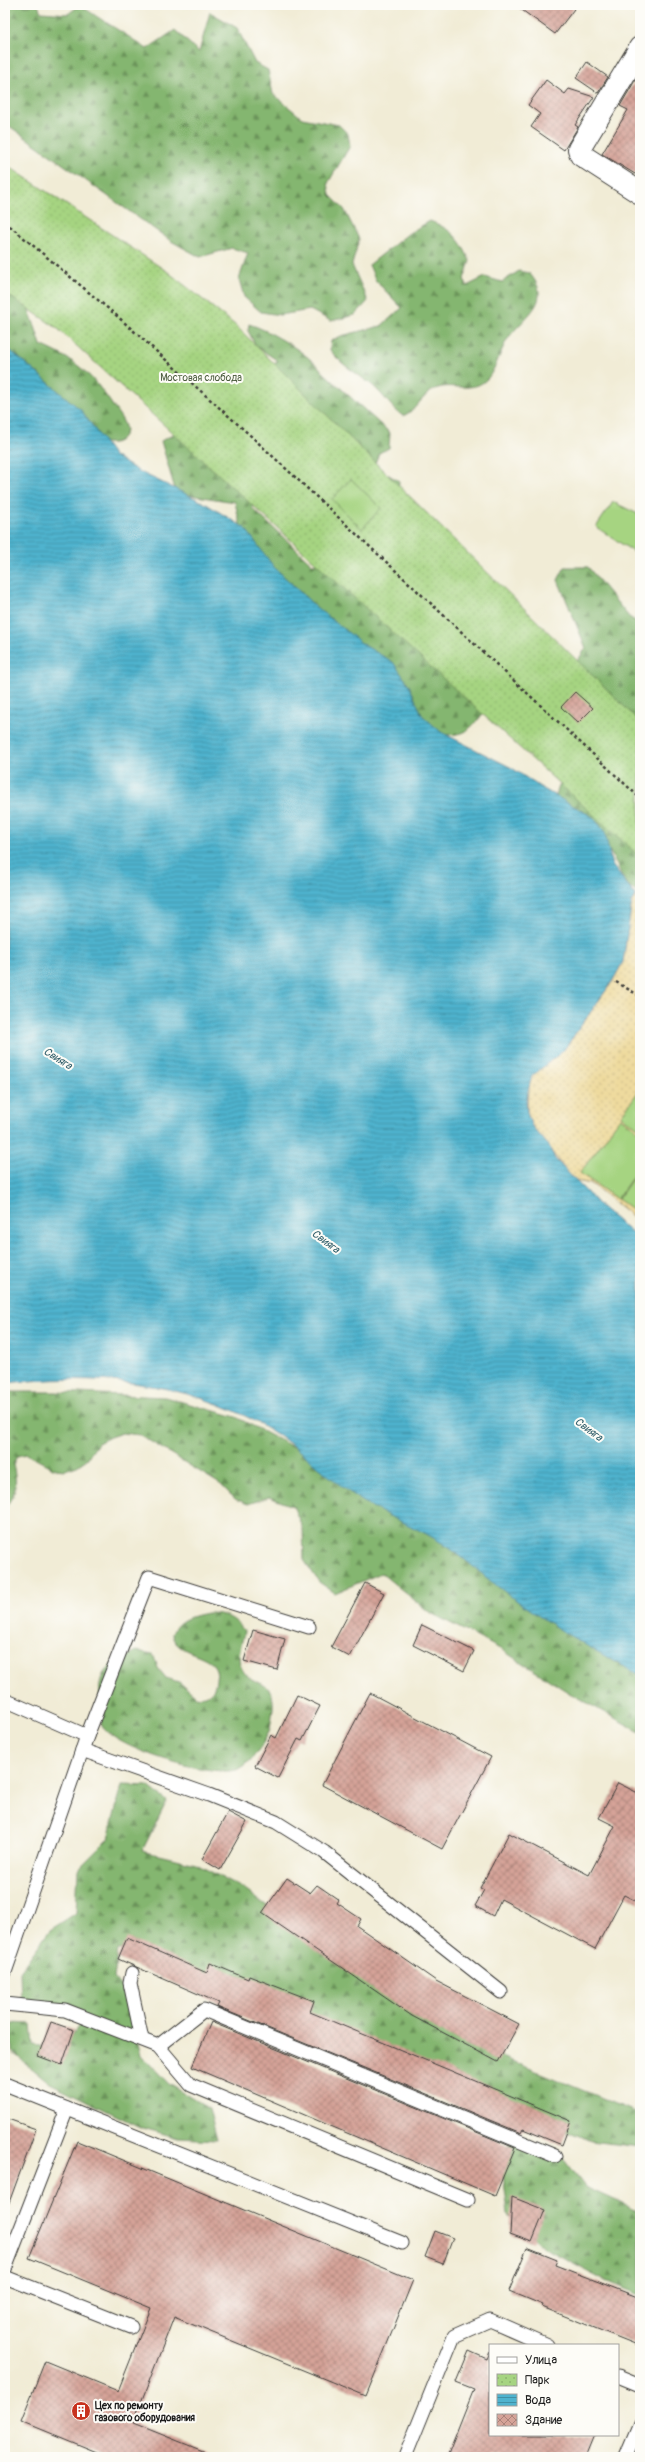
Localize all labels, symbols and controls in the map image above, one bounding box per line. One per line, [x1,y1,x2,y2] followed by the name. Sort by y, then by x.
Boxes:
[160,372,242,384] park label: Мостовая слобода
[41,1045,75,1073] water label: Свияга
[309,1227,343,1256] water label: Свияга
[572,1415,606,1444] water label: Свияга
[489,2344,619,2436] legend
[525,2353,557,2368] text: Улица
[525,2373,550,2388] text: Парк
[525,2393,551,2408] text: Вода
[70,2400,92,2422] building icon: Цех по ремонту газового оборудования
[94,2400,195,2424] place label: Цех по ремонту газового оборудования
[525,2413,562,2428] text: Здание

